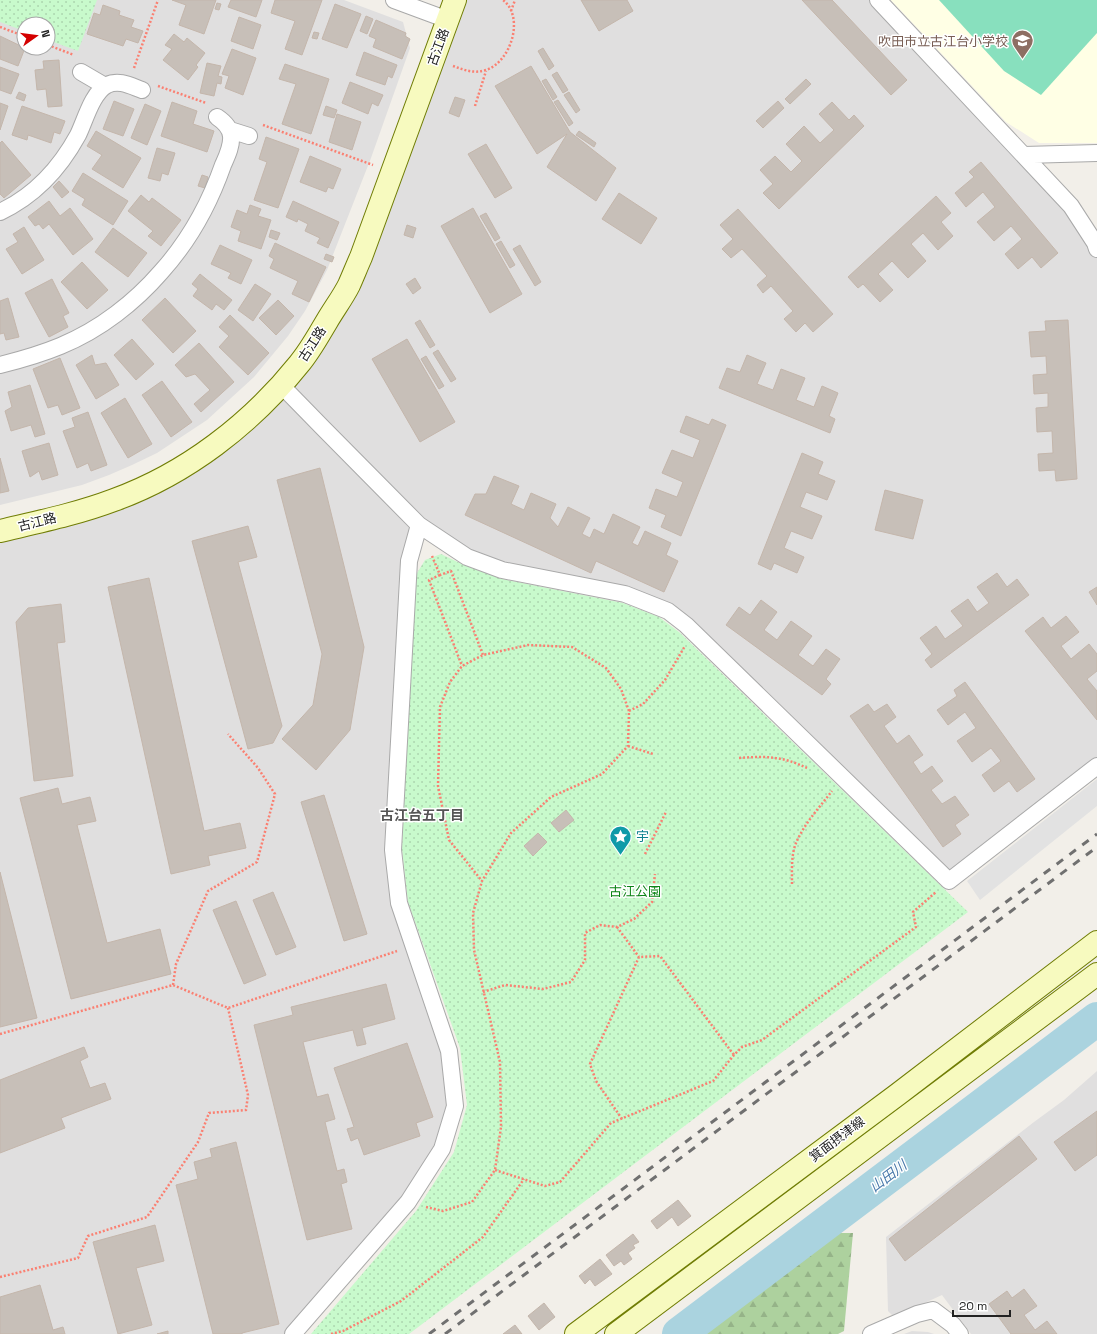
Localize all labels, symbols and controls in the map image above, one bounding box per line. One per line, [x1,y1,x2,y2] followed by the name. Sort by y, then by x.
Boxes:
[16,16,56,56] north arrow
[423,26,453,68] street label: 古江路
[38,28,53,39] text: N
[1010,28,1036,61] school or university icon: 吹田市立古江台小学校
[878,33,1008,50] place label: 吹田市立古江台小学校
[294,323,330,365] street label: 古江路
[16,509,58,535] street label: 古江路
[380,806,464,824] district label: 古江台五丁目
[608,823,634,856] place icon: 宇
[636,828,649,845] place label: 宇
[609,883,661,900] park label: 古江公園
[806,1113,868,1165] street label: 箕面摂津線
[866,1155,912,1196] water label: 山田川
[953,1292,1010,1318] scale bar
[959,1298,987,1314] text: 20 m

